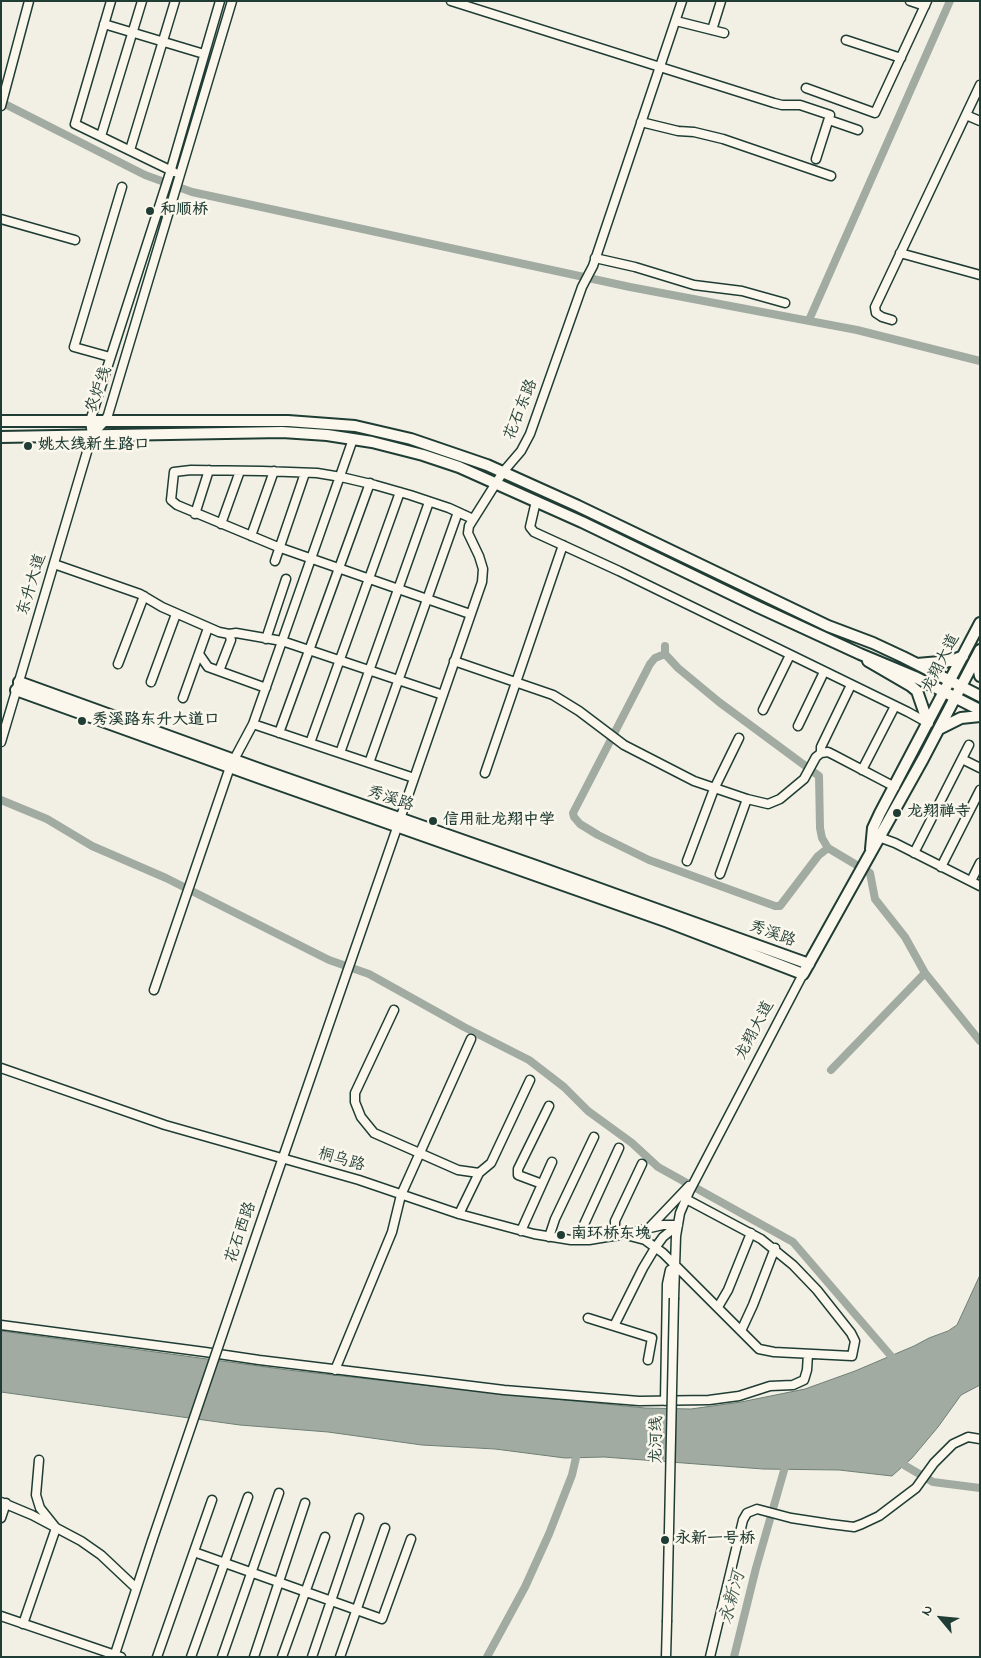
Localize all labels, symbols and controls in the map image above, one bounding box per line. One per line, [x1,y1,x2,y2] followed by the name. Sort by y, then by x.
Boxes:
[160,201,208,221] place label: 和顺桥
[144,205,156,217] marker: 和顺桥
[83,364,117,416] street label: 农炉线
[501,377,543,443] street label: 花石东路
[38,436,150,456] place label: 姚太线新生路口
[22,440,34,452] marker: 姚太线新生路口
[14,552,52,618] street label: 东升大道
[919,631,965,697] street label: 龙翔大道
[92,711,220,731] place label: 秀溪路东升大道口
[76,715,88,727] marker: 秀溪路东升大道口
[364,783,416,817] street label: 秀溪路
[907,803,971,823] place label: 龙翔禅寺
[891,807,903,819] marker: 龙翔禅寺
[443,811,555,831] place label: 信用社龙翔中学
[427,815,439,827] marker: 信用社龙翔中学
[746,918,798,952] street label: 秀溪路
[733,998,779,1064] street label: 龙翔大道
[315,1145,367,1177] street label: 桐乌路
[223,1200,261,1266] street label: 花石西路
[571,1225,651,1245] place label: 南环桥东堍
[555,1229,567,1241] marker: 南环桥东堍
[648,1416,668,1464] street label: 龙河线
[675,1530,755,1550] place label: 永新一号桥
[659,1534,671,1546] marker: 永新一号桥
[717,1569,751,1627] water label: 永新河
[916,1593,966,1643] north arrow
[916,1602,939,1620] text: N

